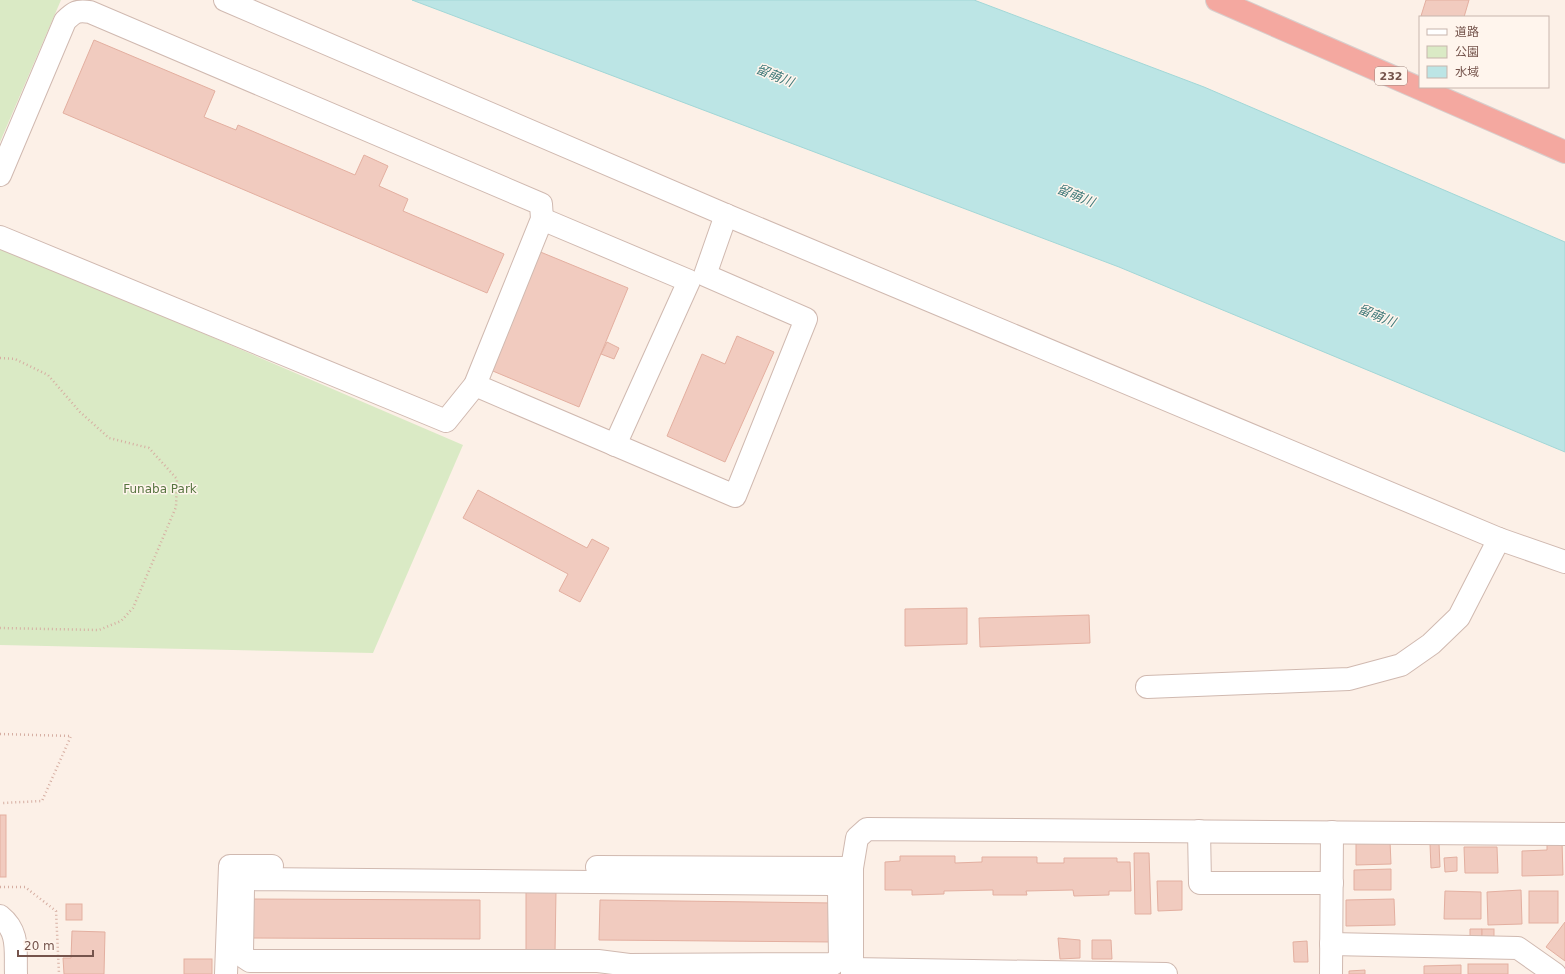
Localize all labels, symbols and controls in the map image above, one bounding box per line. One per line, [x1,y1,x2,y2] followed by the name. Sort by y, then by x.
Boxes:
[1419,16,1549,88] legend
[1455,25,1479,39] text: 道路
[1455,45,1479,59] text: 公園
[754,61,798,90] water label: 留萌川
[1455,65,1479,79] text: 水域
[1375,67,1407,85] road number: 232
[1055,181,1099,210] water label: 留萌川
[1356,301,1400,330] water label: 留萌川
[123,482,197,496] park label: Funaba Park
[18,932,93,958] scale bar
[24,939,55,953] text: 20 m

